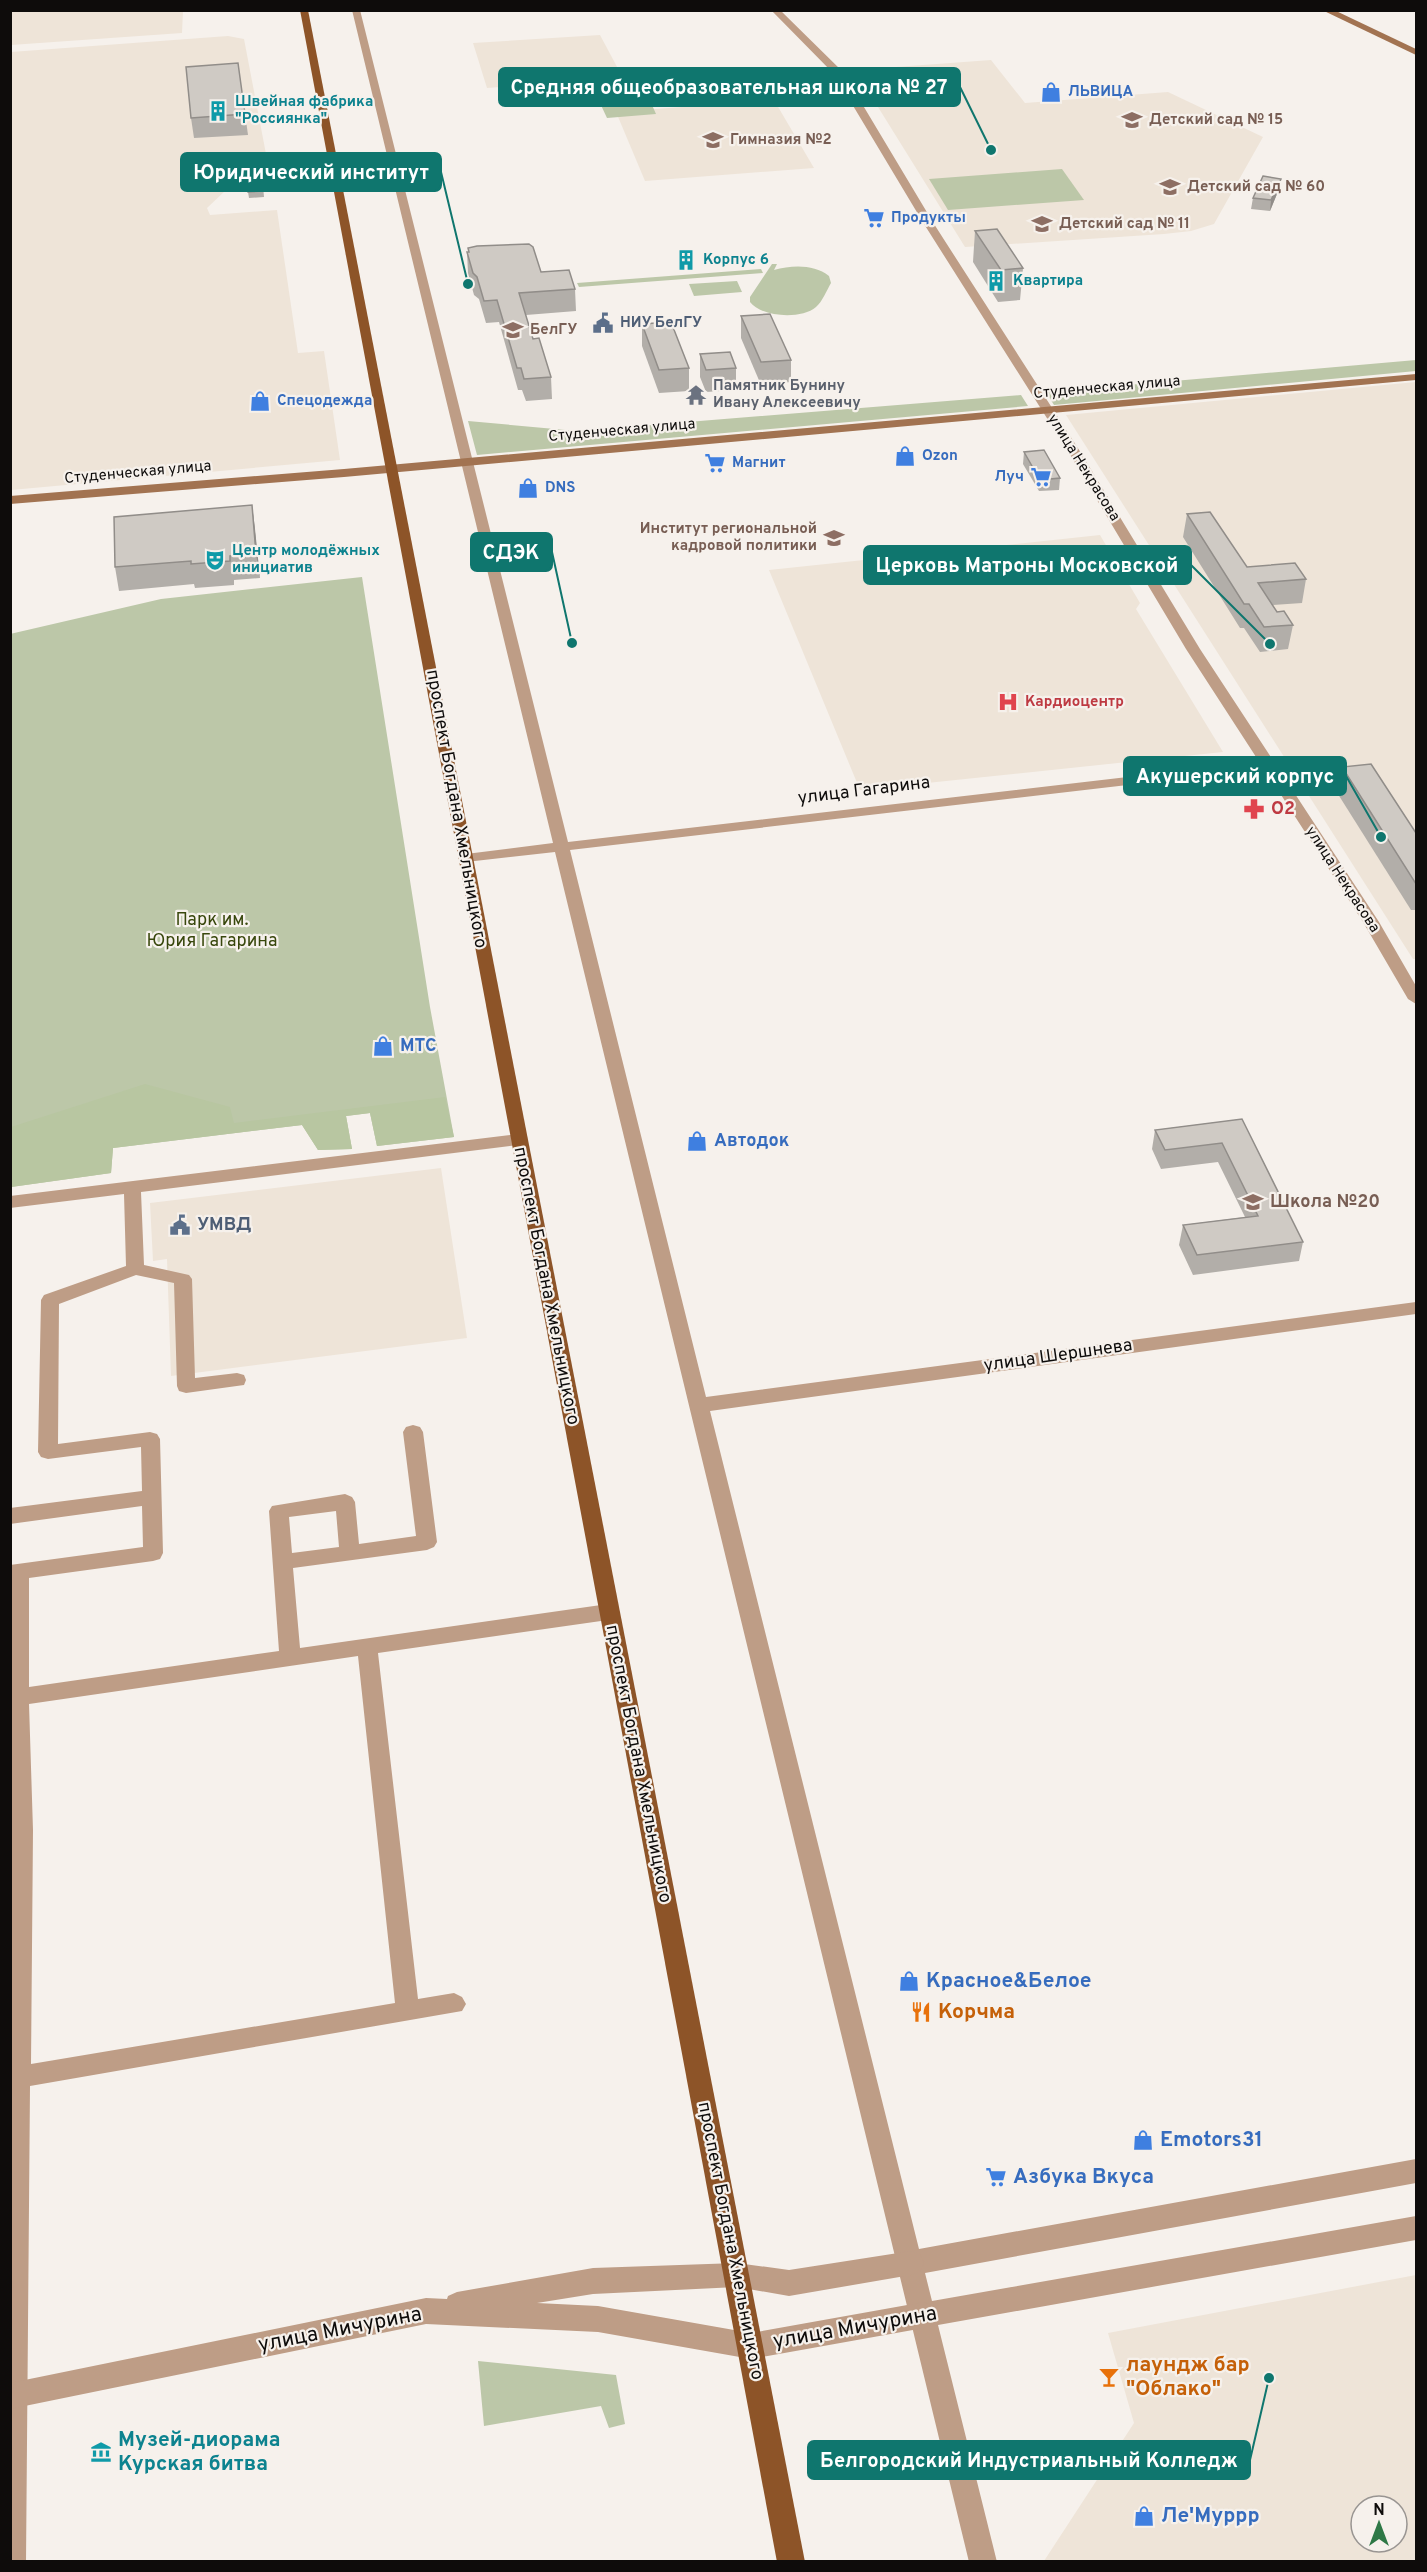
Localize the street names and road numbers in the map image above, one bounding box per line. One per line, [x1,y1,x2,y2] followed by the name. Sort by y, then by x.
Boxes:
[1033,372,1181,404] street label: Студенческая улица
[1042,411,1124,525] street label: улица Некрасова
[548,415,696,447] street label: Студенческая улица
[64,457,212,489] street label: Студенческая улица
[420,668,492,950] street label: проспект Богдана Хмельницкого
[796,771,932,811] street label: улица Гагарина
[1301,823,1383,937] street label: улица Некрасова
[508,1145,584,1427] street label: проспект Богдана Хмельницкого
[982,1334,1134,1378] street label: улица Шершнева
[600,1623,676,1905] street label: проспект Богдана Хмельницкого
[692,2100,768,2382] street label: проспект Богдана Хмельницкого
[771,2300,939,2356] street label: улица Мичурина
[256,2301,424,2359] street label: улица Мичурина

